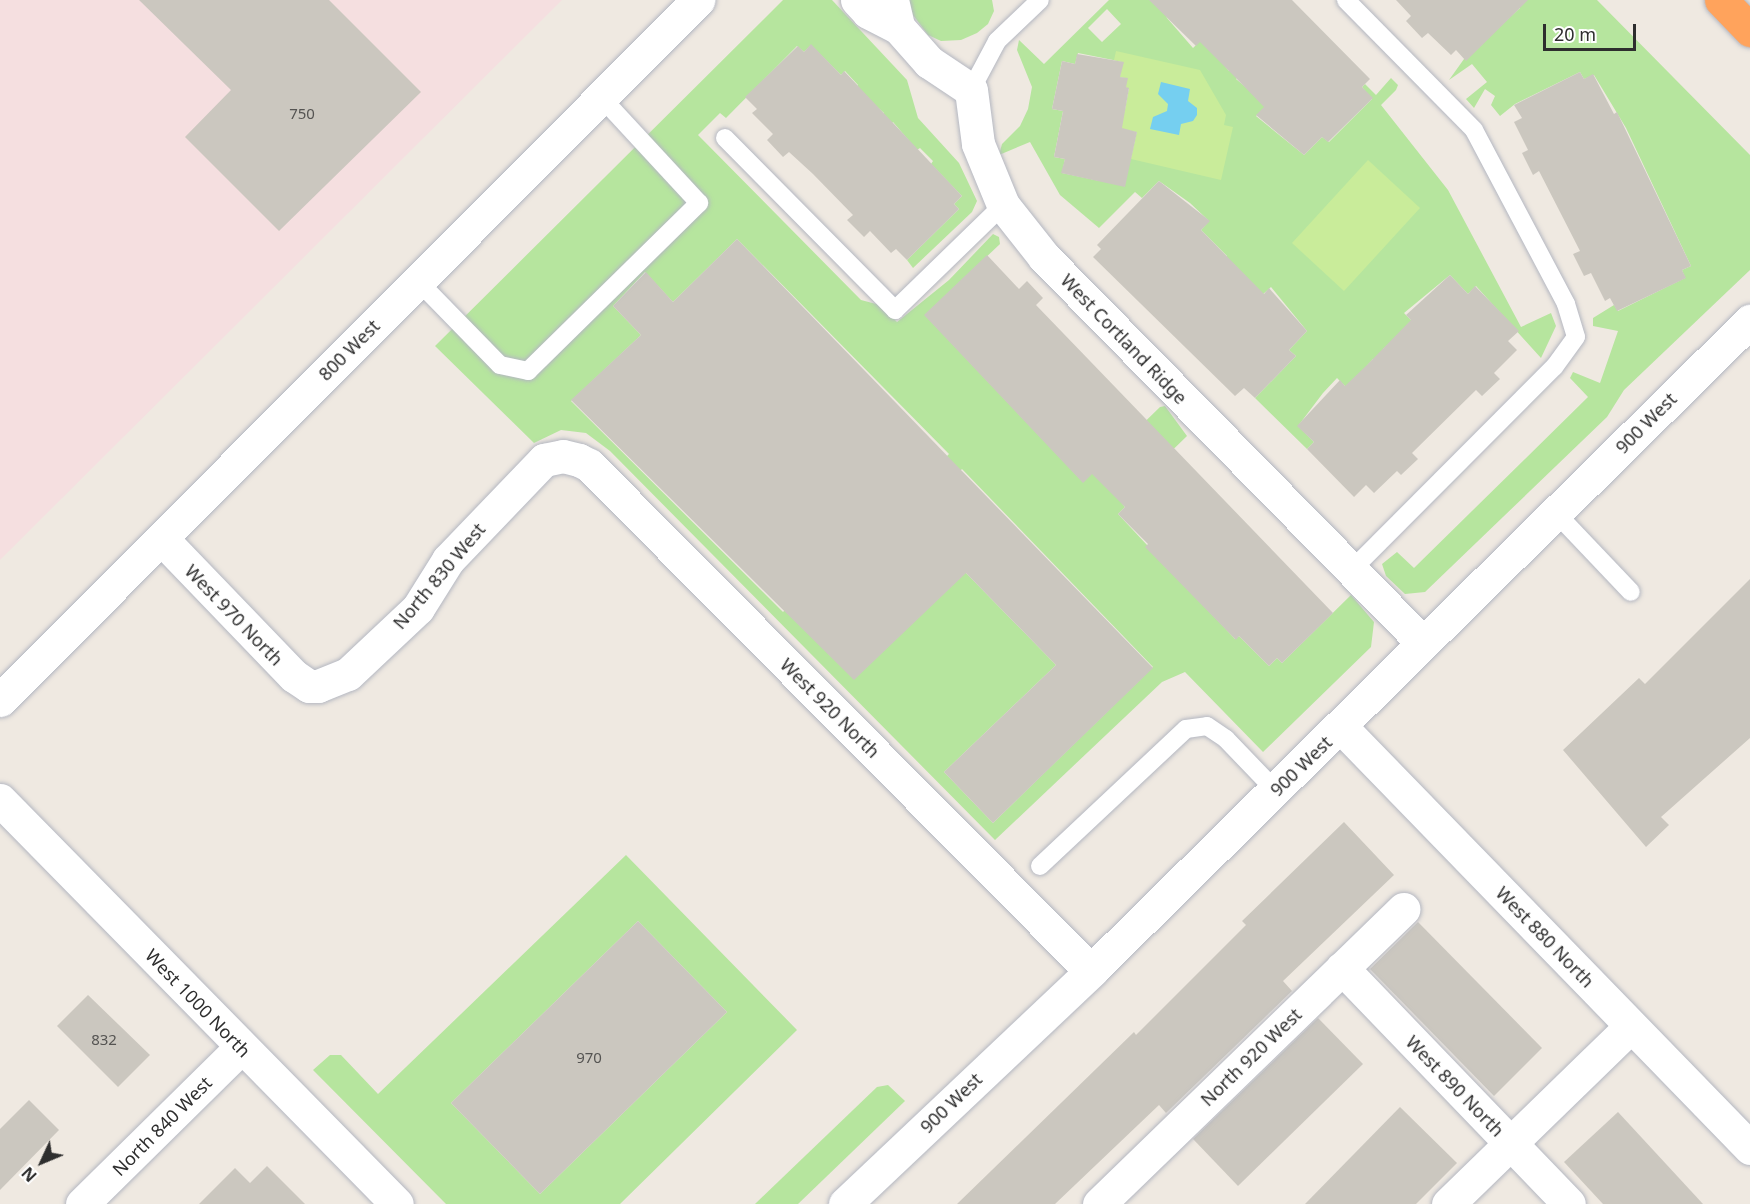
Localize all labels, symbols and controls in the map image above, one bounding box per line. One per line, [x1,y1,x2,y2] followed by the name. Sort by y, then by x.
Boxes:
[1546,12,1639,50] scale bar
[1554,22,1596,46] text: 20 m
[289,105,315,123] house number: 750
[1056,270,1192,408] street label: West Cortland Ridge
[314,315,384,385] street label: 800 West
[1611,388,1681,458] street label: 900 West
[388,519,490,633] street label: North 830 West
[181,560,287,670] street label: West 970 North
[776,654,884,762] street label: West 920 North
[1266,731,1336,801] street label: 900 West
[1492,882,1598,992] street label: West 880 North
[141,944,255,1062] street label: West 1000 North
[1196,1004,1306,1110] street label: North 920 West
[91,1031,117,1049] house number: 832
[1402,1031,1508,1141] street label: West 890 North
[576,1049,602,1067] house number: 970
[916,1068,986,1138] street label: 900 West
[108,1072,216,1180] street label: North 840 West
[12,1132,72,1192] north arrow
[17,1162,41,1187] text: N

